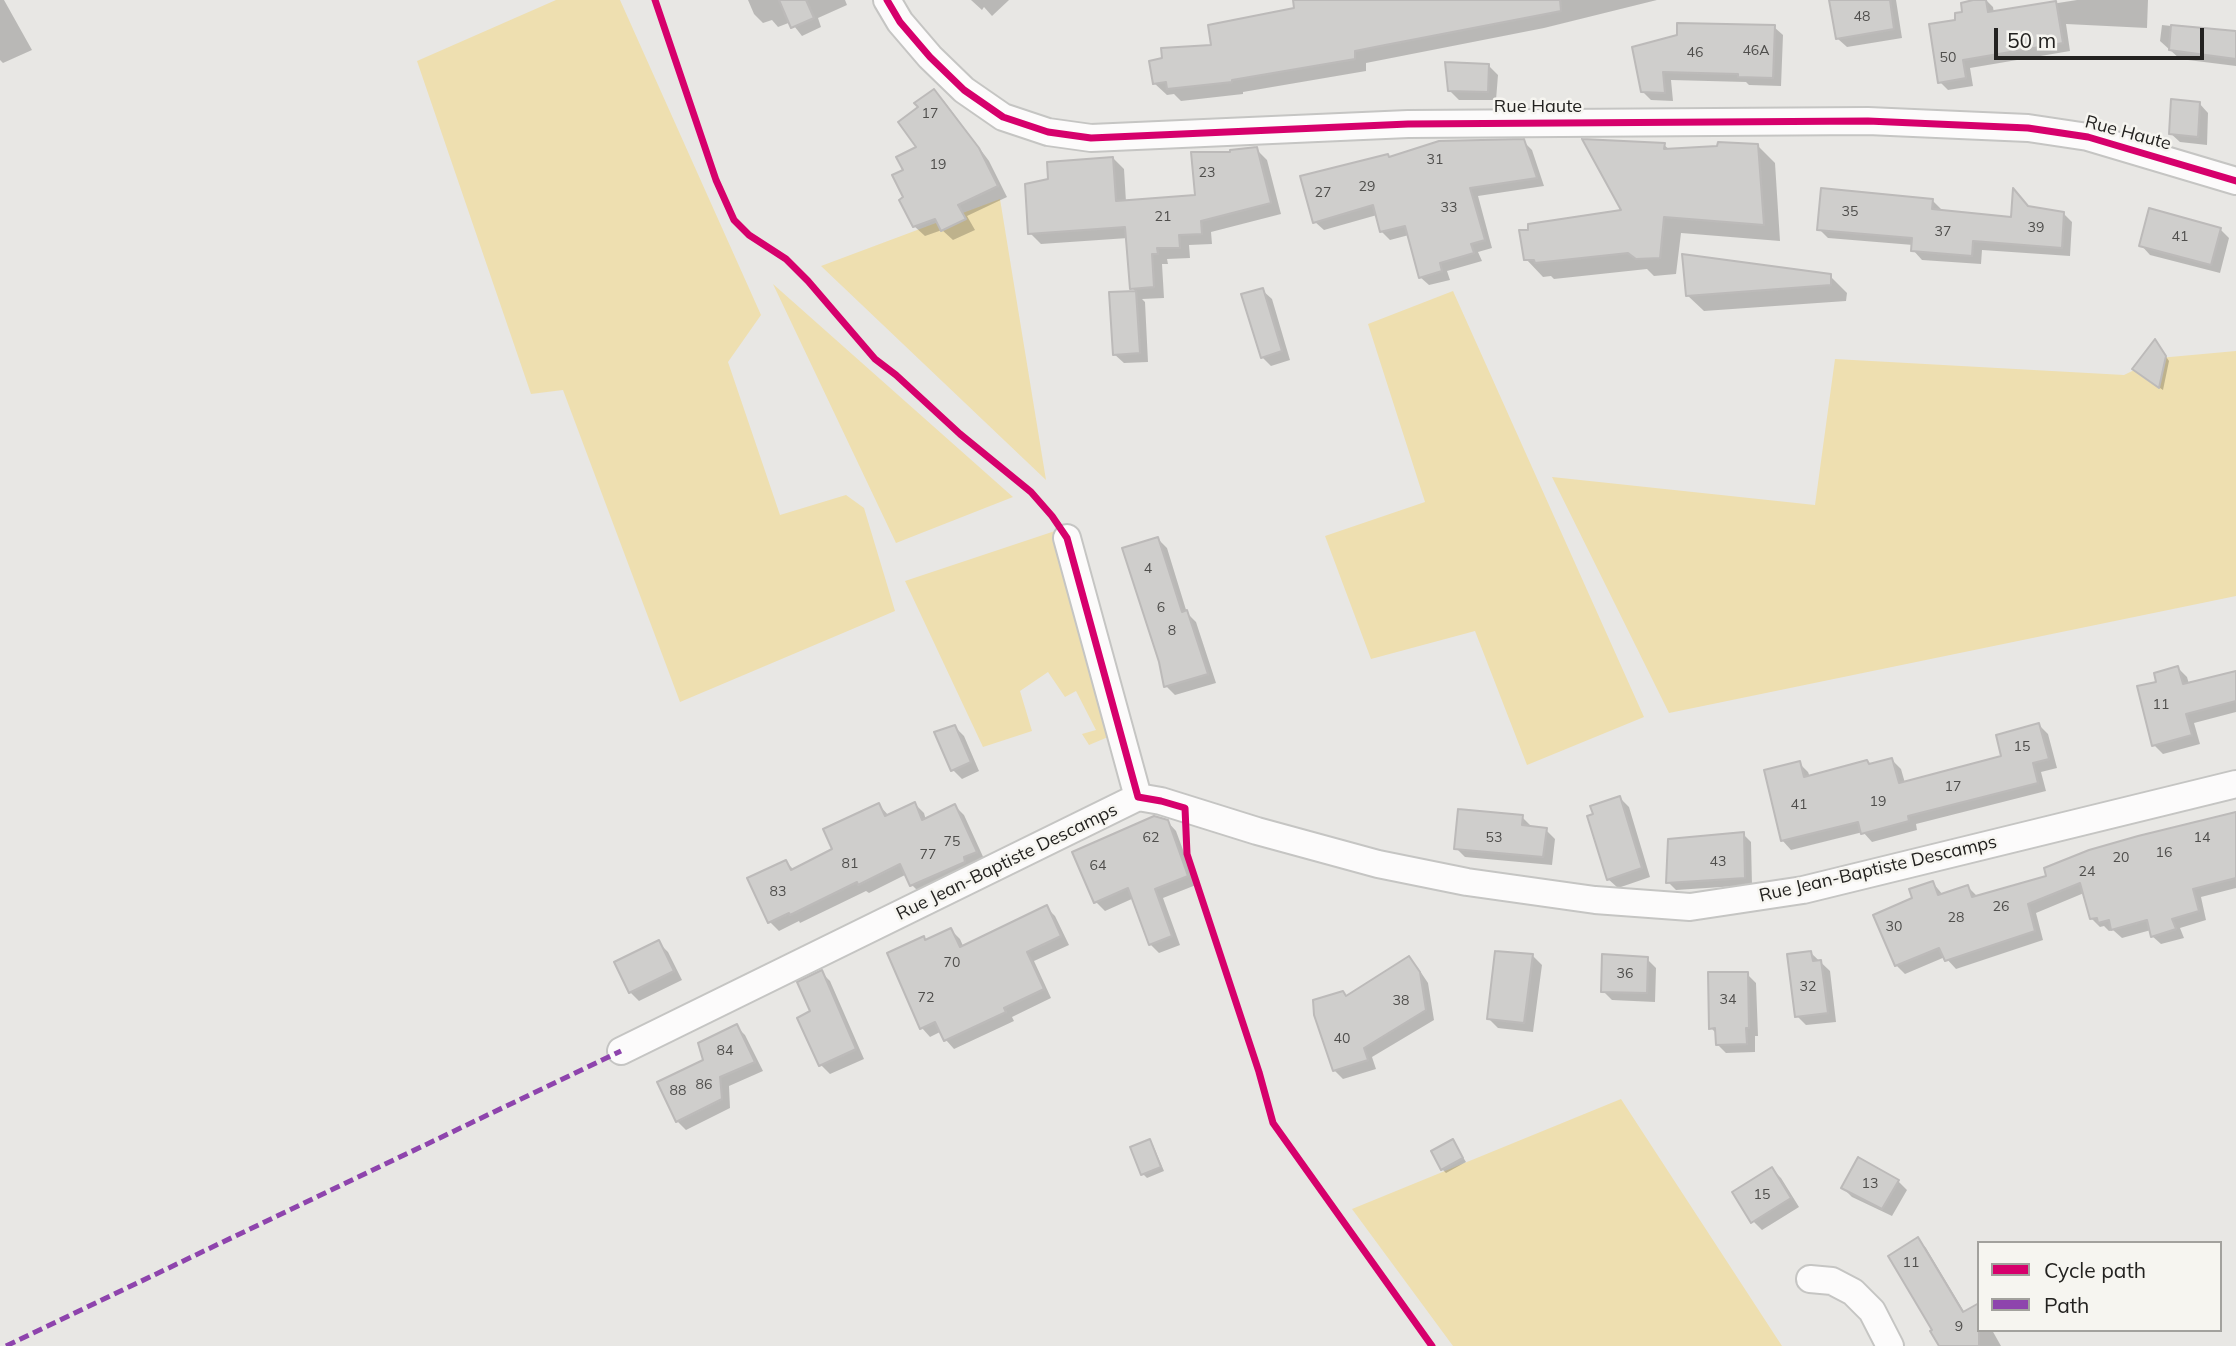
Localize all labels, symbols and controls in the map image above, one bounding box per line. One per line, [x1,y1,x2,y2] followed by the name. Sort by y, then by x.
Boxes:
[1854,9,1870,25] house number: 48
[1998,14,2208,58] scale bar
[2007,27,2056,53] text: 50 m
[1742,43,1770,59] house number: 46A
[1687,45,1703,61] house number: 46
[1940,50,1956,66] house number: 50
[1494,96,1582,118] street label: Rue Haute
[922,106,938,122] house number: 17
[2083,111,2173,155] street label: Rue Haute
[1427,152,1443,168] house number: 31
[930,157,946,173] house number: 19
[1199,165,1215,181] house number: 23
[1359,179,1375,195] house number: 29
[1315,185,1331,201] house number: 27
[1441,200,1457,216] house number: 33
[1842,204,1858,220] house number: 35
[1155,209,1171,225] house number: 21
[2028,220,2044,236] house number: 39
[1935,224,1951,240] house number: 37
[2172,229,2188,245] house number: 41
[1144,561,1152,577] house number: 4
[1157,600,1165,616] house number: 6
[1168,623,1176,639] house number: 8
[2153,697,2169,713] house number: 11
[2014,739,2030,755] house number: 15
[1945,779,1961,795] house number: 17
[1870,794,1886,810] house number: 19
[1791,797,1807,813] house number: 41
[893,799,1121,925] street label: Rue Jean-Baptiste Descamps
[1143,830,1159,846] house number: 62
[1486,830,1502,846] house number: 53
[2194,830,2210,846] house number: 14
[1757,831,1999,907] street label: Rue Jean-Baptiste Descamps
[944,834,960,850] house number: 75
[2156,845,2172,861] house number: 16
[920,847,936,863] house number: 77
[2113,850,2129,866] house number: 20
[1710,854,1726,870] house number: 43
[842,856,858,872] house number: 81
[1090,858,1106,874] house number: 64
[2079,864,2095,880] house number: 24
[770,884,786,900] house number: 83
[1993,899,2009,915] house number: 26
[1948,910,1964,926] house number: 28
[1886,919,1902,935] house number: 30
[944,955,960,971] house number: 70
[1617,966,1633,982] house number: 36
[1800,979,1816,995] house number: 32
[918,990,934,1006] house number: 72
[1720,992,1736,1008] house number: 34
[1393,993,1409,1009] house number: 38
[1334,1031,1350,1047] house number: 40
[717,1043,733,1059] house number: 84
[696,1077,712,1093] house number: 86
[670,1083,686,1099] house number: 88
[1862,1176,1878,1192] house number: 13
[1754,1187,1770,1203] house number: 15
[1977,1241,2222,1332] legend
[1903,1255,1919,1271] house number: 11
[2044,1257,2146,1283] text: Cycle path
[2044,1292,2089,1318] text: Path
[1955,1319,1963,1335] house number: 9

